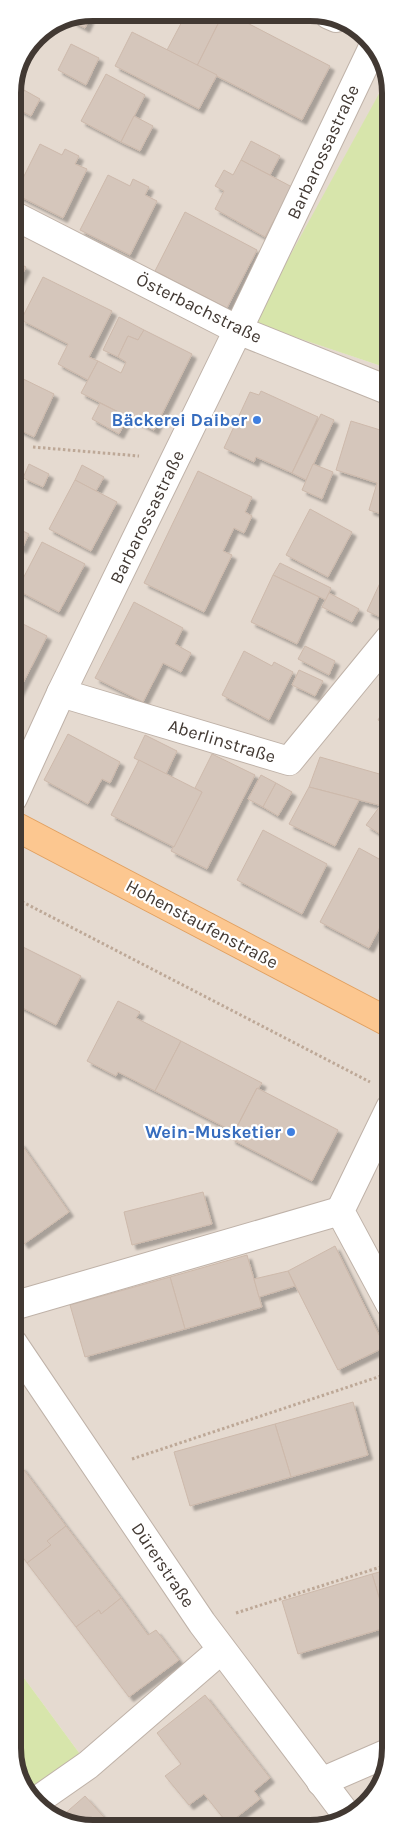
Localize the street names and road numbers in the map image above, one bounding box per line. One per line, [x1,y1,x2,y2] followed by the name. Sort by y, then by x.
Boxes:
[282,81,364,223] street label: Barbarossastraße
[132,268,266,348] street label: Österbachstraße
[105,446,189,588] street label: Barbarossastraße
[166,714,278,768] street label: Aberlinstraße
[122,875,282,973] street label: Hohenstaufenstraße
[126,1518,200,1612] street label: Dürerstraße

